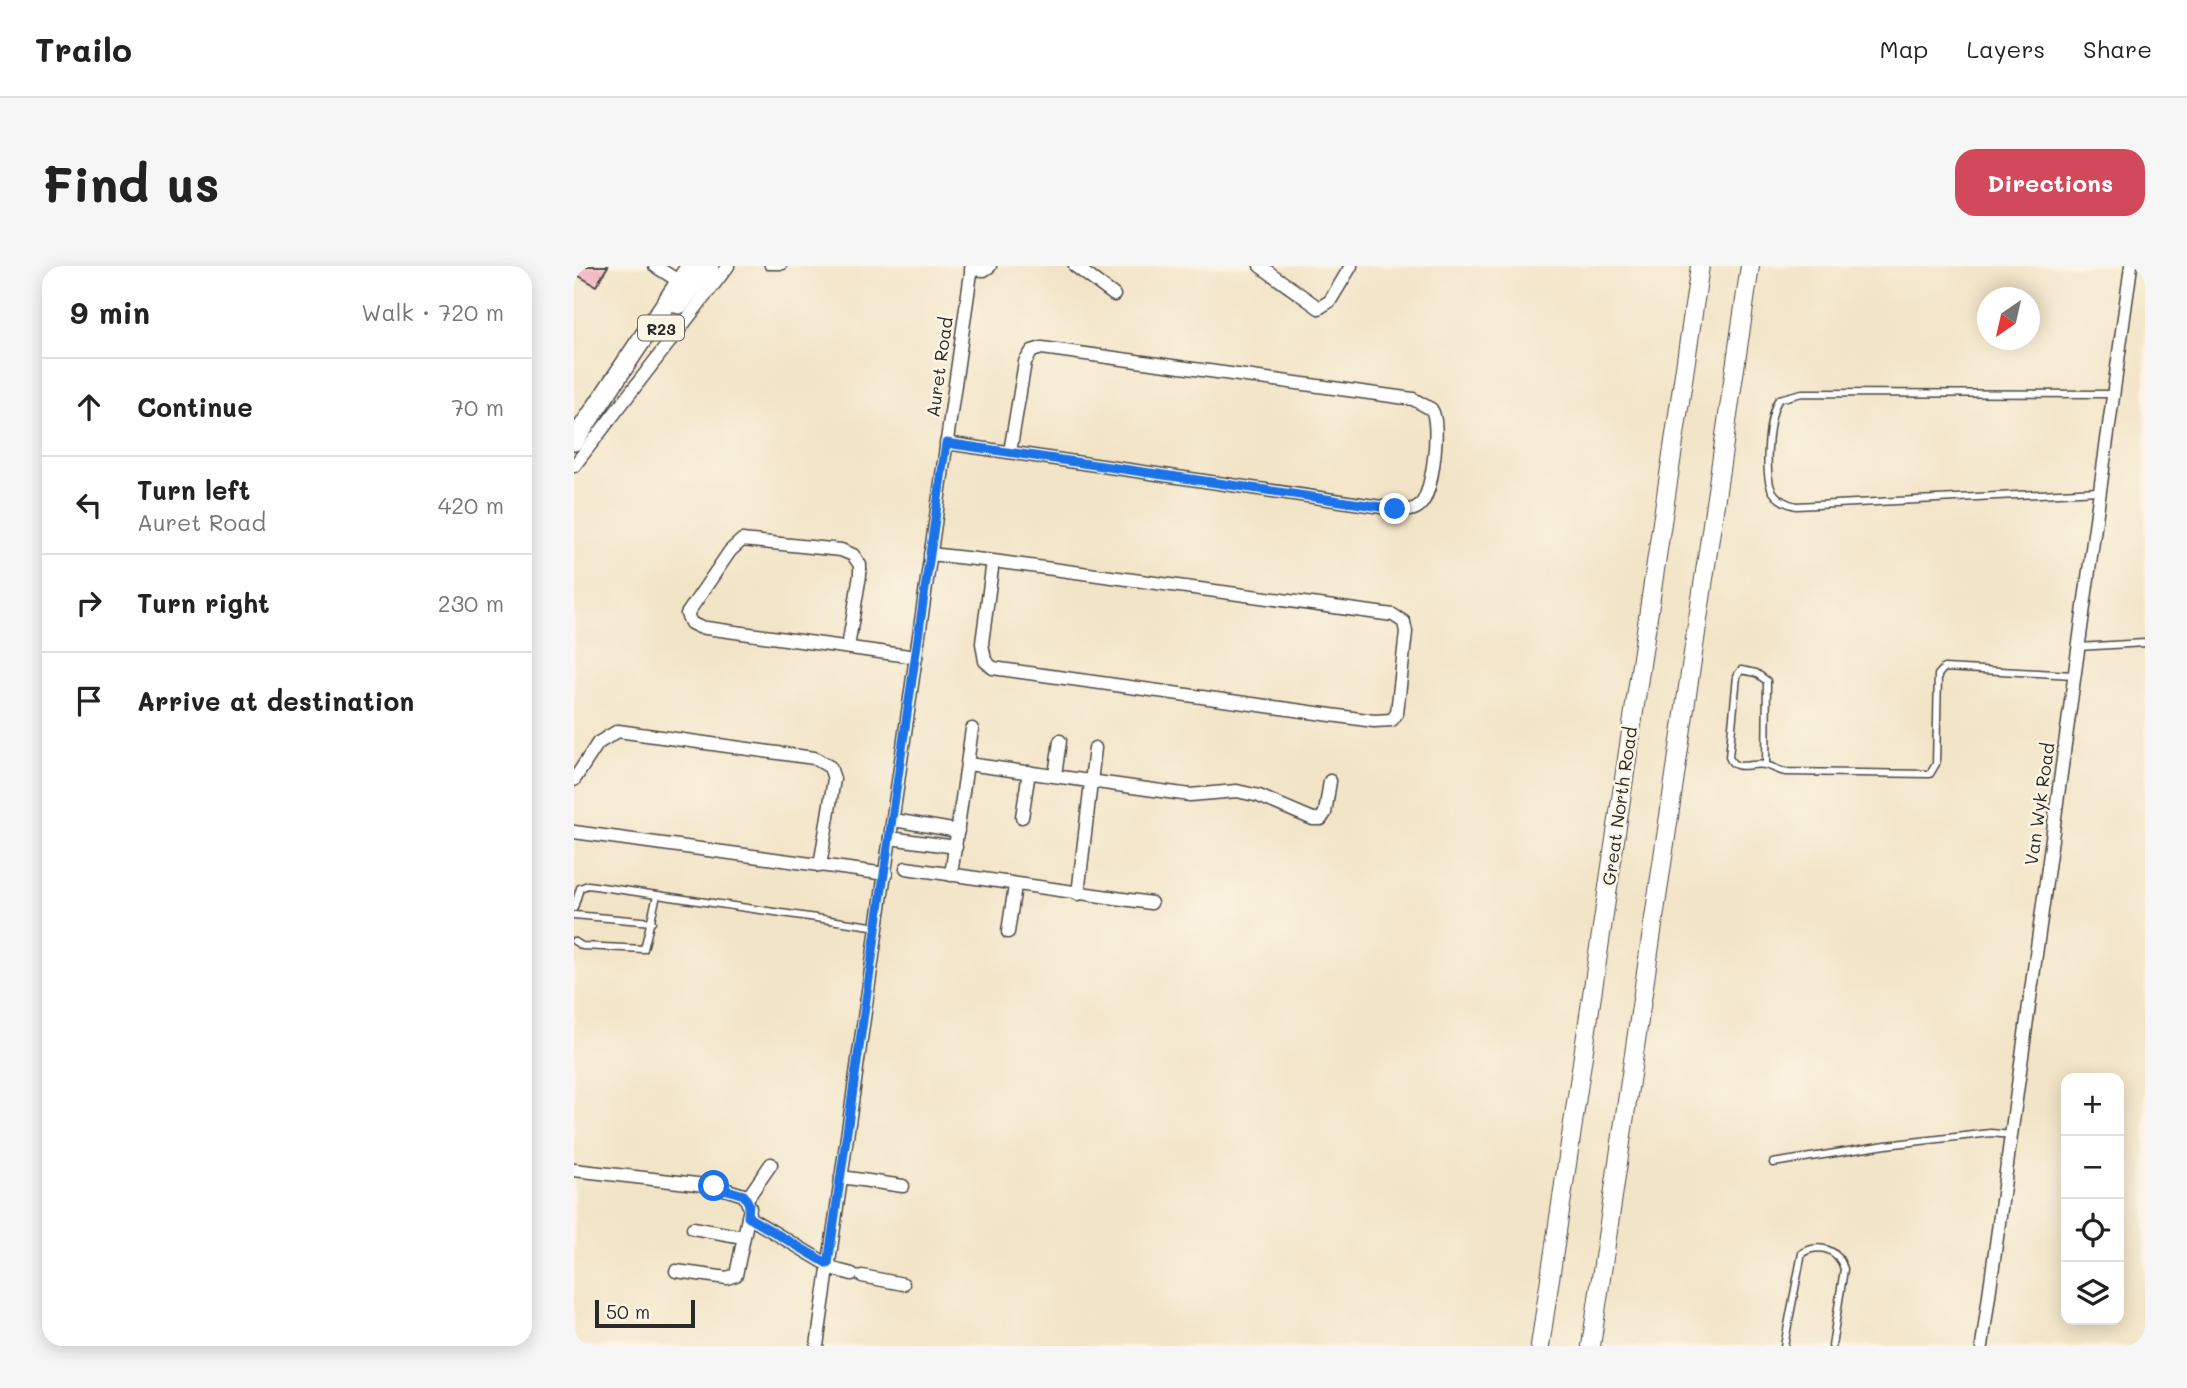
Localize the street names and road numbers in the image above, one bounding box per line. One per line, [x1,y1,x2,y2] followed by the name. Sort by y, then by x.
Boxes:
[920,315,958,419] street label: Auret Road
[638,316,684,340] road number: R23
[1596,725,1642,887] street label: Great North Road
[2018,741,2060,867] street label: Van Wyk Road

